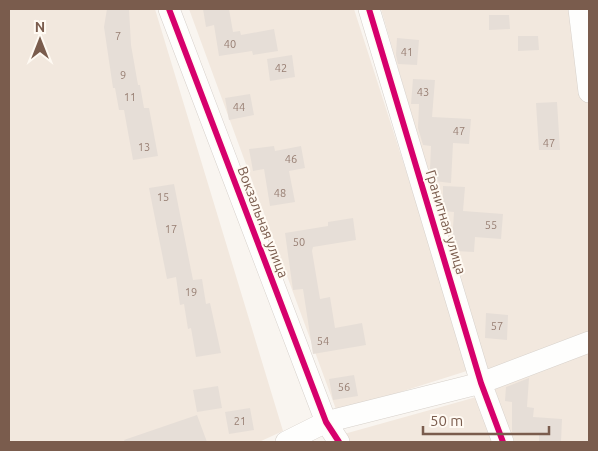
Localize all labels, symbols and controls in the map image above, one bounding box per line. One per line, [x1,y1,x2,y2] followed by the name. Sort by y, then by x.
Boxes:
[15,15,65,65] north arrow
[35,19,45,35] text: N
[115,30,121,42] house number: 7
[224,38,236,50] house number: 40
[401,46,413,58] house number: 41
[275,62,287,74] house number: 42
[120,69,126,81] house number: 9
[417,86,429,98] house number: 43
[124,91,136,103] house number: 11
[233,101,245,113] house number: 44
[453,125,465,137] house number: 47
[543,137,555,149] house number: 47
[138,141,150,153] house number: 13
[285,153,297,165] house number: 46
[234,164,292,280] street label: Вокзальная улица
[423,168,469,276] street label: Гранитная улица
[274,187,286,199] house number: 48
[157,191,169,203] house number: 15
[485,219,497,231] house number: 55
[165,223,177,235] house number: 17
[293,236,305,248] house number: 50
[185,286,197,298] house number: 19
[491,320,503,332] house number: 57
[317,335,329,347] house number: 54
[338,381,350,393] house number: 56
[423,404,549,436] scale bar
[430,412,463,429] text: 50 m
[234,415,246,427] house number: 21

